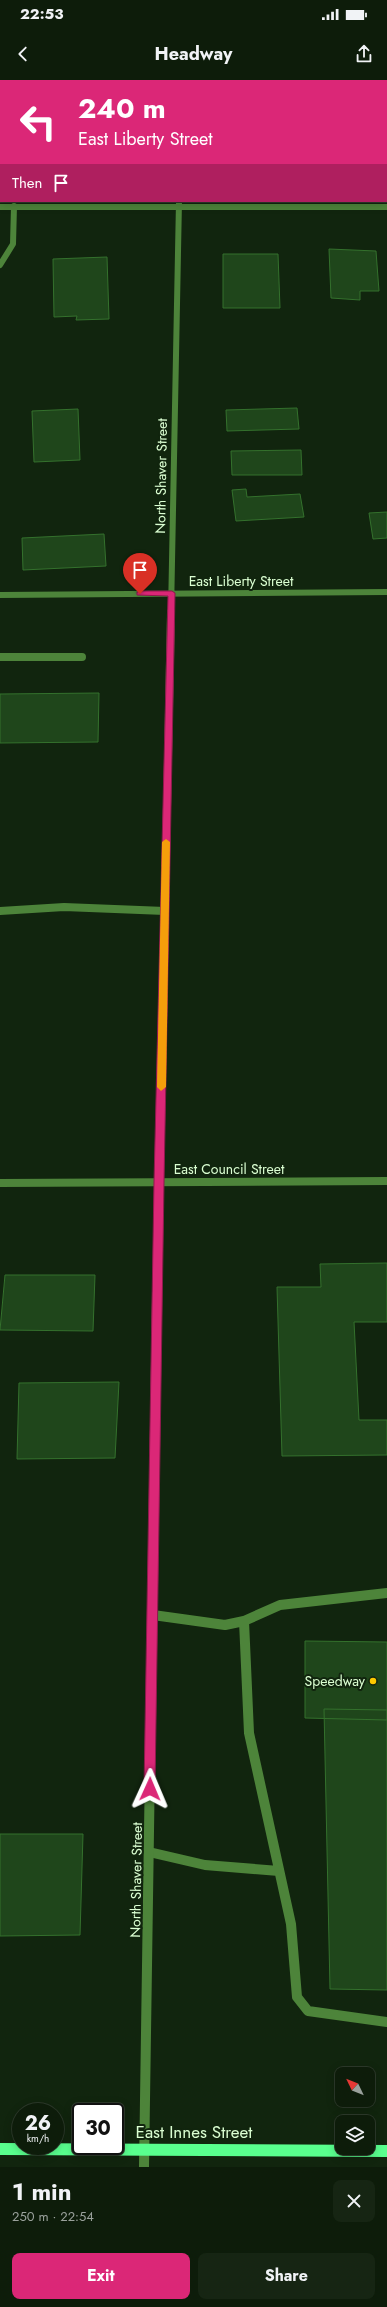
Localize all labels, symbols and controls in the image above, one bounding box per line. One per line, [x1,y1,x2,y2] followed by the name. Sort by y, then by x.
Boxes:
[20,3,64,25] text: 22:53
[155,41,232,67] text: Headway
[12,43,34,65] icon: back
[353,43,375,65] icon: share
[78,88,166,129] text: 240 m
[12,96,64,148] icon: left
[78,126,213,152] text: East Liberty Street
[12,172,42,194] text: Then
[50,172,72,194] icon: arrive
[150,417,172,534] street label: North Shaver Street
[123,553,157,594] pin
[129,559,151,581] icon: arrive
[189,571,294,591] street label: East Liberty Street
[174,1159,285,1179] street label: East Council Street
[305,1671,366,1691] place label: Speedway
[368,1676,378,1686] marker: Speedway
[129,1768,171,1810] position arrow
[125,1821,147,1938] street label: North Shaver Street
[335,2067,375,2107] north arrow
[335,2067,375,2155] map controls
[72,2103,124,2155] speed limit sign: 30
[25,2109,51,2138] text: 26
[335,2115,375,2155] button: layers
[136,2120,252,2144] street label: East Innes Street
[27,2131,49,2146] text: km/h
[12,2174,72,2209] text: 1 min
[333,2180,375,2222] button: close
[12,2207,94,2226] text: 250 m · 22:54
[12,2253,190,2299] button: Exit
[198,2253,375,2299] button: Share

